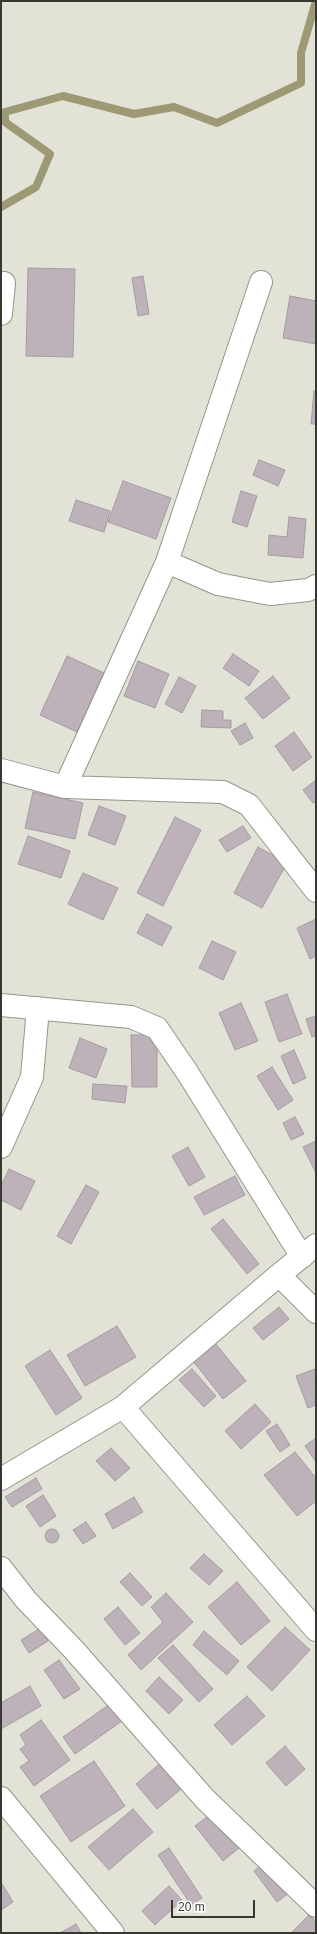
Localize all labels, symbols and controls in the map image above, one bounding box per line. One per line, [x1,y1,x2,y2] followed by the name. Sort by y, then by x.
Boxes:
[173,1892,257,1918] scale bar
[178,1900,205,1914] text: 20 m

